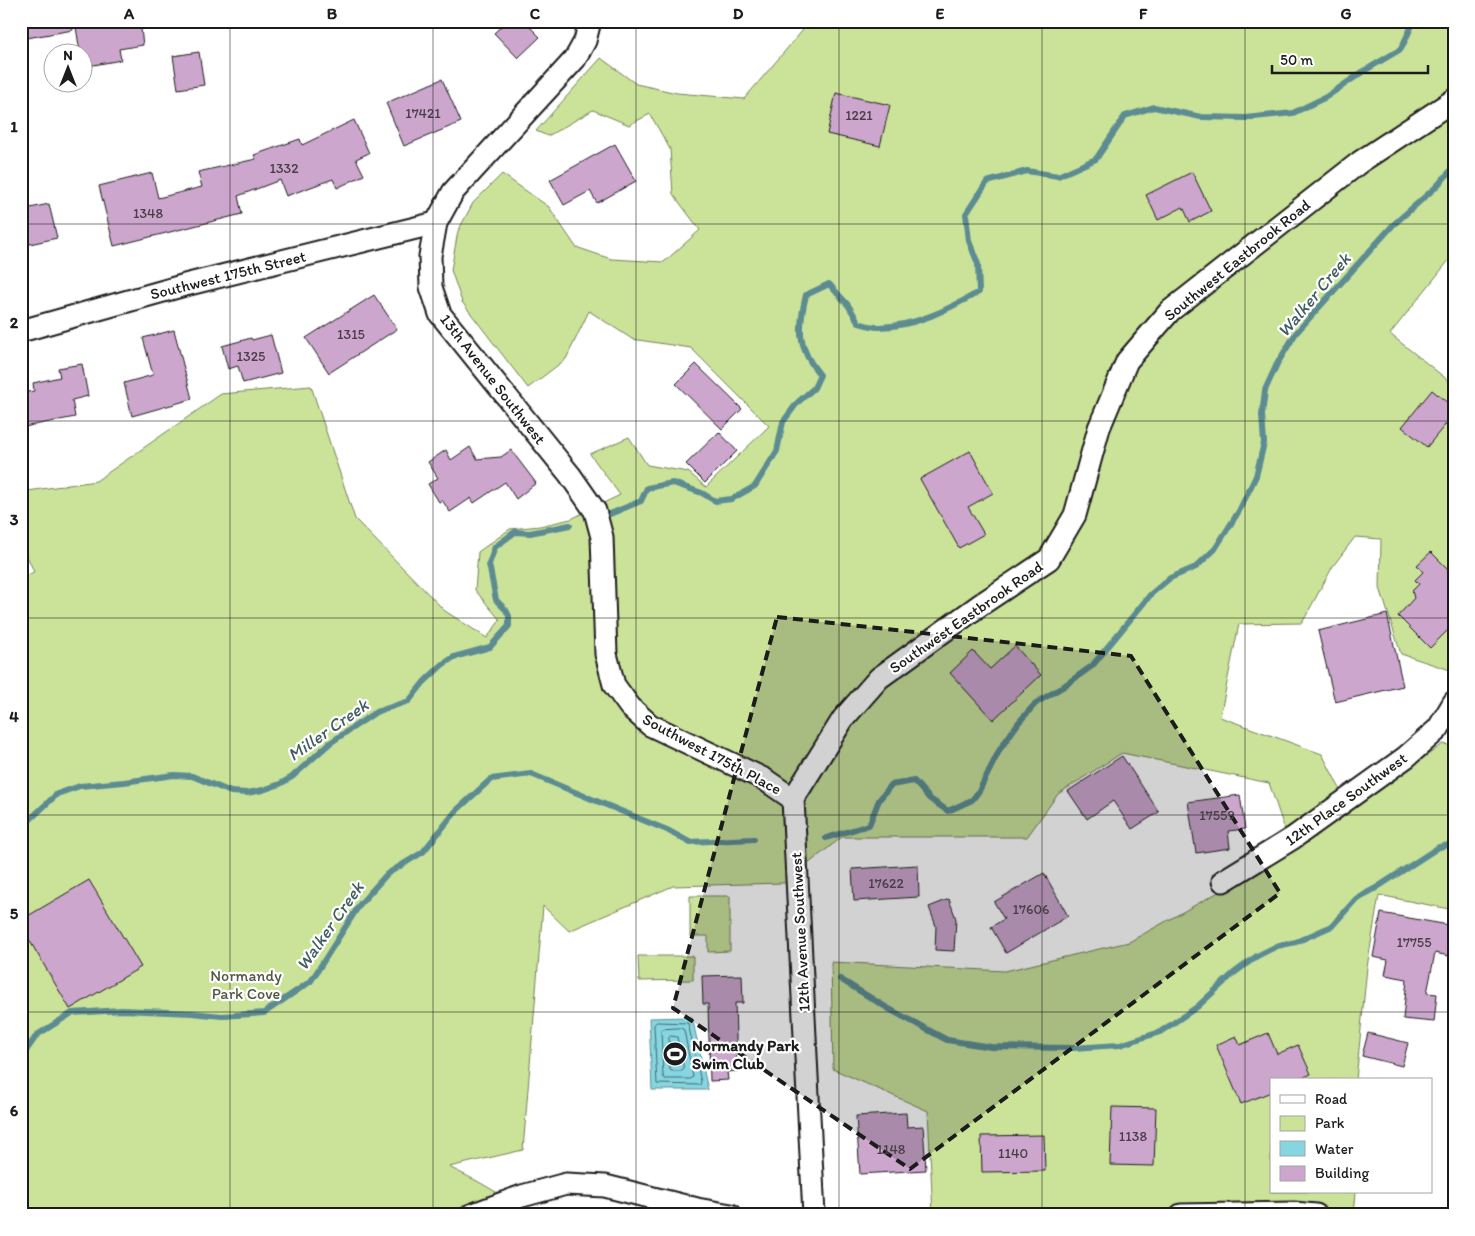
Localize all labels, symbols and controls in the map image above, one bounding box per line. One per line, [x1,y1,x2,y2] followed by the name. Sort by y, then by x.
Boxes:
[123,4,135,23] text: A
[327,4,338,23] text: B
[530,4,541,23] text: C
[733,4,744,23] text: D
[936,4,945,23] text: E
[1139,4,1148,23] text: F
[1340,4,1352,23] text: G
[42,42,92,92] north arrow
[1272,42,1429,74] scale bar
[63,47,73,64] text: N
[1280,51,1313,69] text: 50 m
[405,105,441,122] house number: 17421
[845,107,873,124] house number: 1221
[10,117,18,136] text: 1
[269,160,299,177] house number: 1332
[1160,195,1314,325] street label: Southwest Eastbrook Road
[133,205,163,222] house number: 1348
[148,246,308,304] street label: Southwest 175th Street
[1272,247,1357,342] water label: Walker Creek
[436,310,550,448] street label: 13th Avenue Southwest
[10,313,19,332] text: 2
[337,326,365,343] house number: 1315
[237,348,265,365] house number: 1325
[10,510,19,529] text: 3
[886,557,1047,677] street label: Southwest Eastbrook Road
[283,693,374,766] water label: Miller Creek
[9,707,19,726] text: 4
[639,709,785,799] street label: Southwest 175th Place
[1281,748,1411,850] street label: 12th Place Southwest
[1199,807,1235,824] house number: 17559
[786,852,814,1012] street label: 12th Avenue Southwest
[868,875,904,892] house number: 17622
[291,876,370,975] water label: Walker Creek
[1013,901,1049,918] house number: 17606
[10,904,19,923] text: 5
[1396,934,1432,951] house number: 17755
[210,966,282,1003] park label: Normandy Park Cove
[692,1036,800,1073] place label: Normandy Park Swim Club
[662,1041,688,1067] sports icon: Normandy Park Swim Club
[1270,1078,1432,1194] legend
[1315,1090,1348,1108] text: Road
[10,1101,19,1120] text: 6
[1315,1114,1345,1132] text: Park
[1119,1128,1147,1145] house number: 1138
[1315,1140,1354,1158] text: Water
[876,1141,906,1158] house number: 1148
[998,1145,1028,1162] house number: 1140
[1315,1164,1369,1182] text: Building

